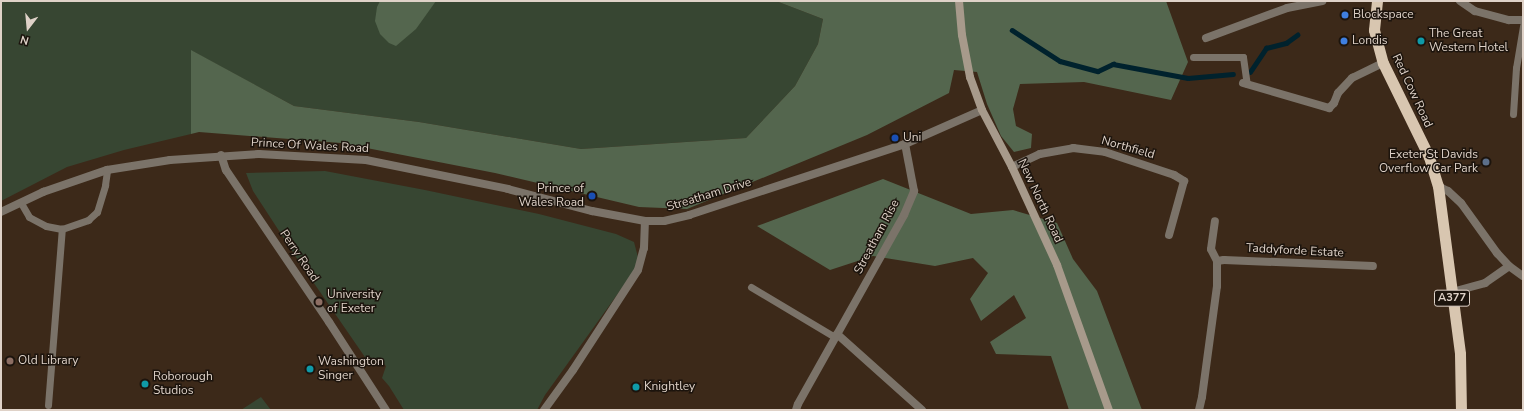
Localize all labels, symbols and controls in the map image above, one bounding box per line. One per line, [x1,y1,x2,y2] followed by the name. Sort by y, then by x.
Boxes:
[8,8,48,48] north arrow
[1353,8,1414,22] place label: Blockspace
[1340,10,1350,20] marker: Blockspace
[1429,27,1508,55] place label: The Great Western Hotel
[19,32,31,48] text: N
[1352,34,1387,48] place label: Londis
[1339,36,1349,46] marker: Londis
[1416,36,1426,46] marker: The Great Western Hotel
[1389,52,1435,130] street label: Red Cow Road
[903,131,921,145] place label: Uni
[890,133,900,143] marker: Uni
[1100,134,1156,162] street label: Northfield
[251,136,369,156] street label: Prince Of Wales Road
[1379,148,1478,176] place label: Exeter St Davids Overflow Car Park
[1014,157,1066,245] street label: New North Road
[1481,157,1491,167] marker: Exeter St Davids Overflow Car Park
[665,175,753,215] street label: Streatham Drive
[518,182,584,210] place label: Prince of Wales Road
[587,191,597,201] marker: Prince of Wales Road
[851,197,903,277] street label: Streatham Rise
[276,227,322,285] street label: Perry Road
[1246,241,1344,261] street label: Taddyforde Estate
[327,288,381,316] place label: University of Exeter
[1434,289,1470,307] road number: A377
[314,297,324,307] marker: University of Exeter
[18,354,78,368] place label: Old Library
[318,355,384,383] place label: Washington Singer
[5,356,15,366] marker: Old Library
[305,364,315,374] marker: Washington Singer
[153,370,213,398] place label: Roborough Studios
[140,379,150,389] marker: Roborough Studios
[644,380,695,394] place label: Knightley
[631,382,641,392] marker: Knightley

